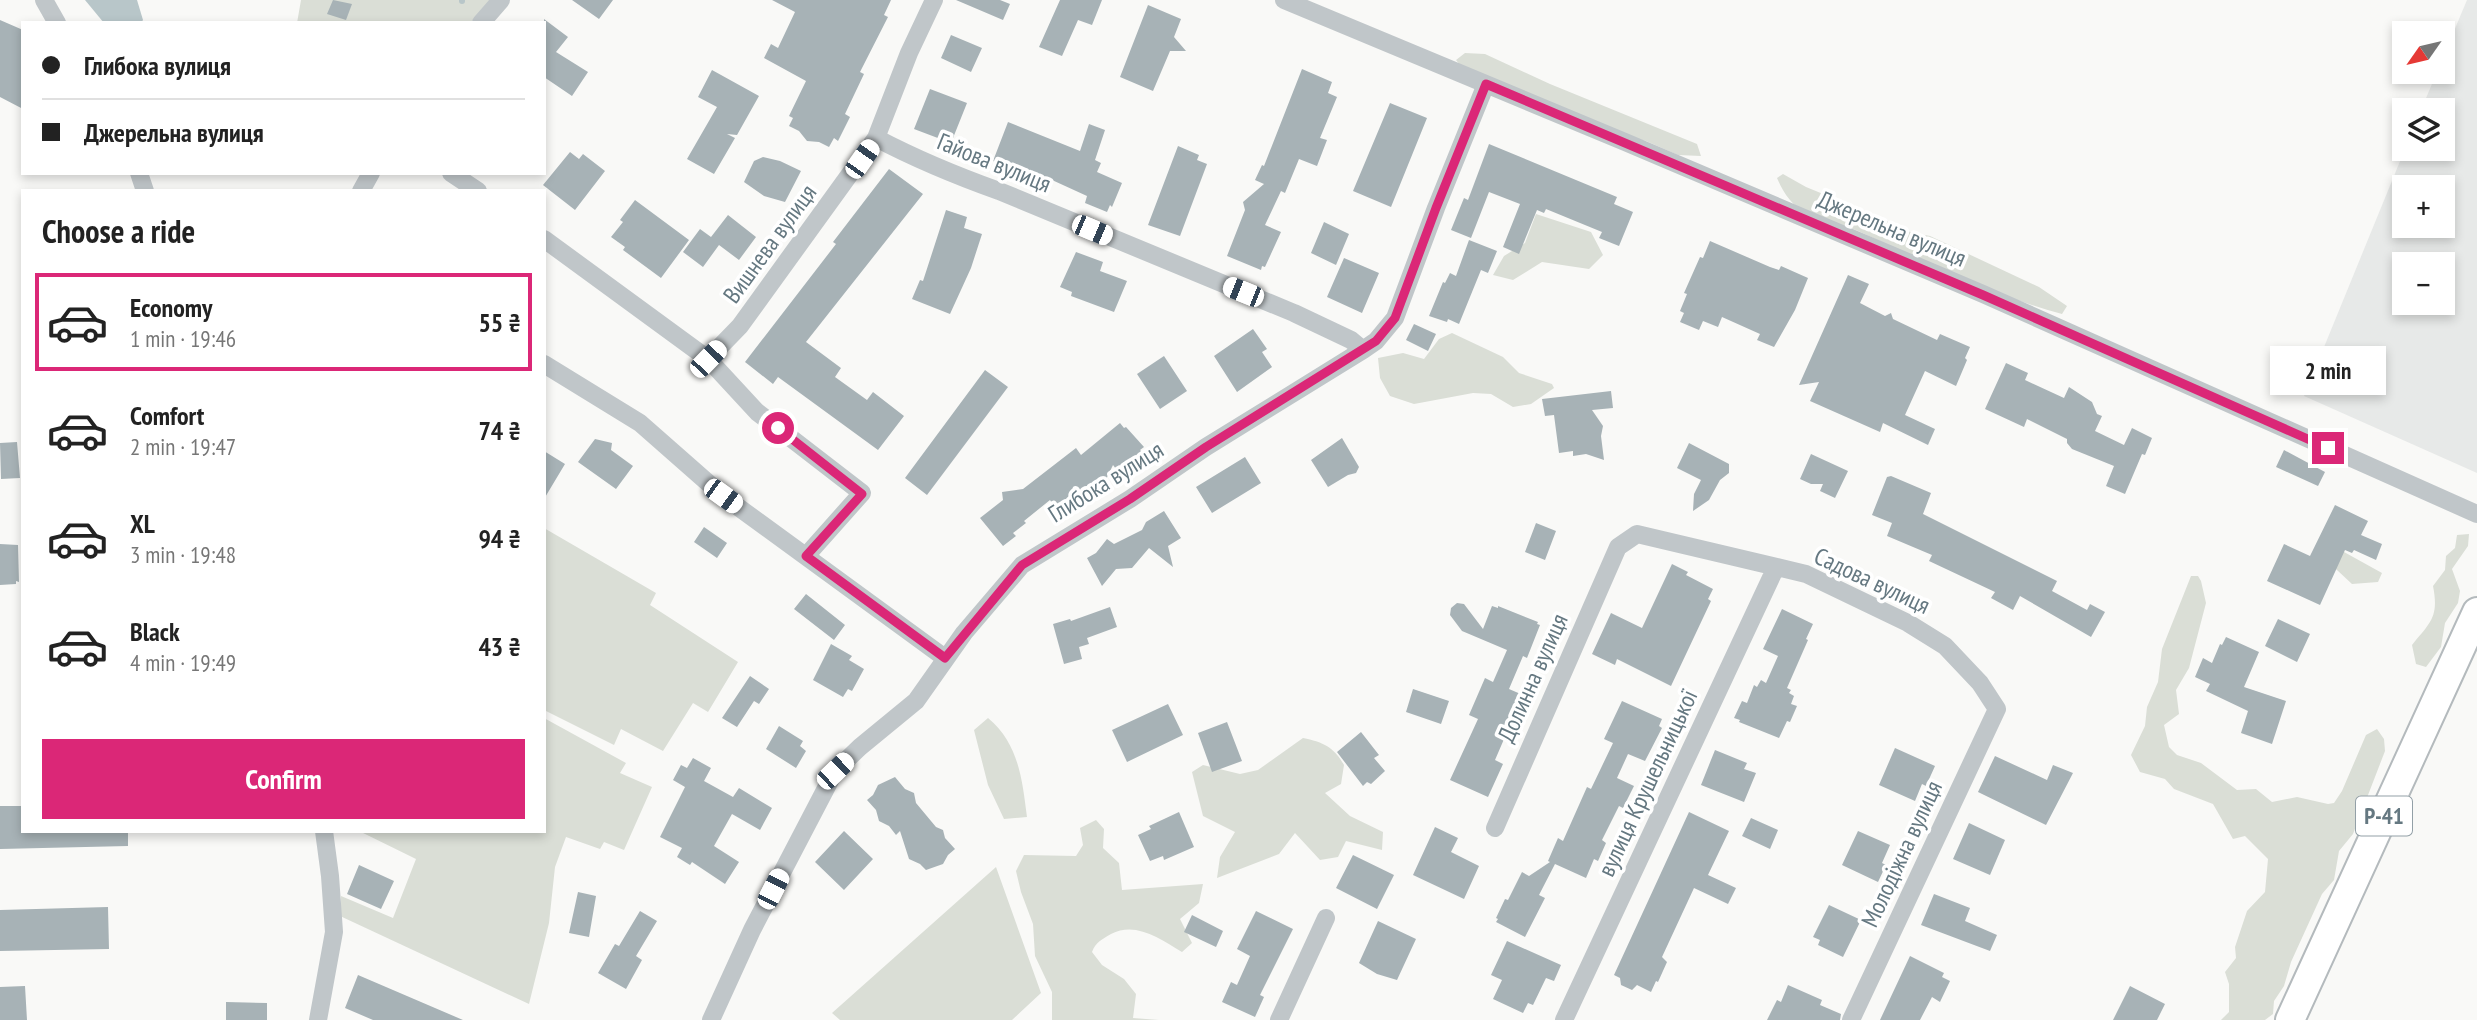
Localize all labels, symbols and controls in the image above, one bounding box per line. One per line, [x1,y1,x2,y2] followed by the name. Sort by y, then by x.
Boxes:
[2392,21,2455,84] north arrow
[2392,21,2455,315] map controls
[84,49,231,82] text: Глибока вулиця
[2392,98,2455,161] button: layers
[84,116,264,149] text: Джерельна вулиця
[933,126,1056,199] street label: Гайова вулиця
[842,136,883,182] car
[2392,175,2455,238] button: +
[716,178,823,309] street label: Вишнева вулиця
[1813,183,1971,274] street label: Джерельна вулиця
[42,210,195,252] text: Choose a ride
[1069,212,1116,248] car
[2392,252,2455,315] button: −
[1220,274,1267,310] car
[46,291,109,354] icon: car
[130,291,212,324] text: Economy
[478,306,521,339] text: 55 ₴
[130,324,236,353] text: 1 min · 19:46
[686,337,731,381] car
[2270,346,2386,396] callout: 2 min
[2305,356,2351,385] text: 2 min
[46,399,109,462] icon: car
[130,399,204,432] text: Comfort
[762,412,794,444] route start
[478,414,521,447] text: 74 ₴
[130,432,236,461] text: 2 min · 19:47
[2312,432,2344,464] route end
[1042,434,1169,529] street label: Глибока вулиця
[700,475,747,517] car
[46,507,109,570] icon: car
[130,507,155,540] text: XL
[478,522,521,555] text: 94 ₴
[130,540,236,569] text: 3 min · 19:48
[1809,540,1935,621] street label: Садова вулиця
[1490,609,1575,747] street label: Долинна вулиця
[46,615,109,678] icon: car
[130,615,180,648] text: Black
[478,630,521,663] text: 43 ₴
[130,648,236,677] text: 4 min · 19:49
[1591,684,1705,881] street label: вулиця Крушельницької
[42,739,525,819] button: Confirm
[813,749,858,793] car
[1854,776,1949,932] street label: Молодіжна вулиця
[2356,796,2412,836] road number: Р-41
[755,866,792,912] car

